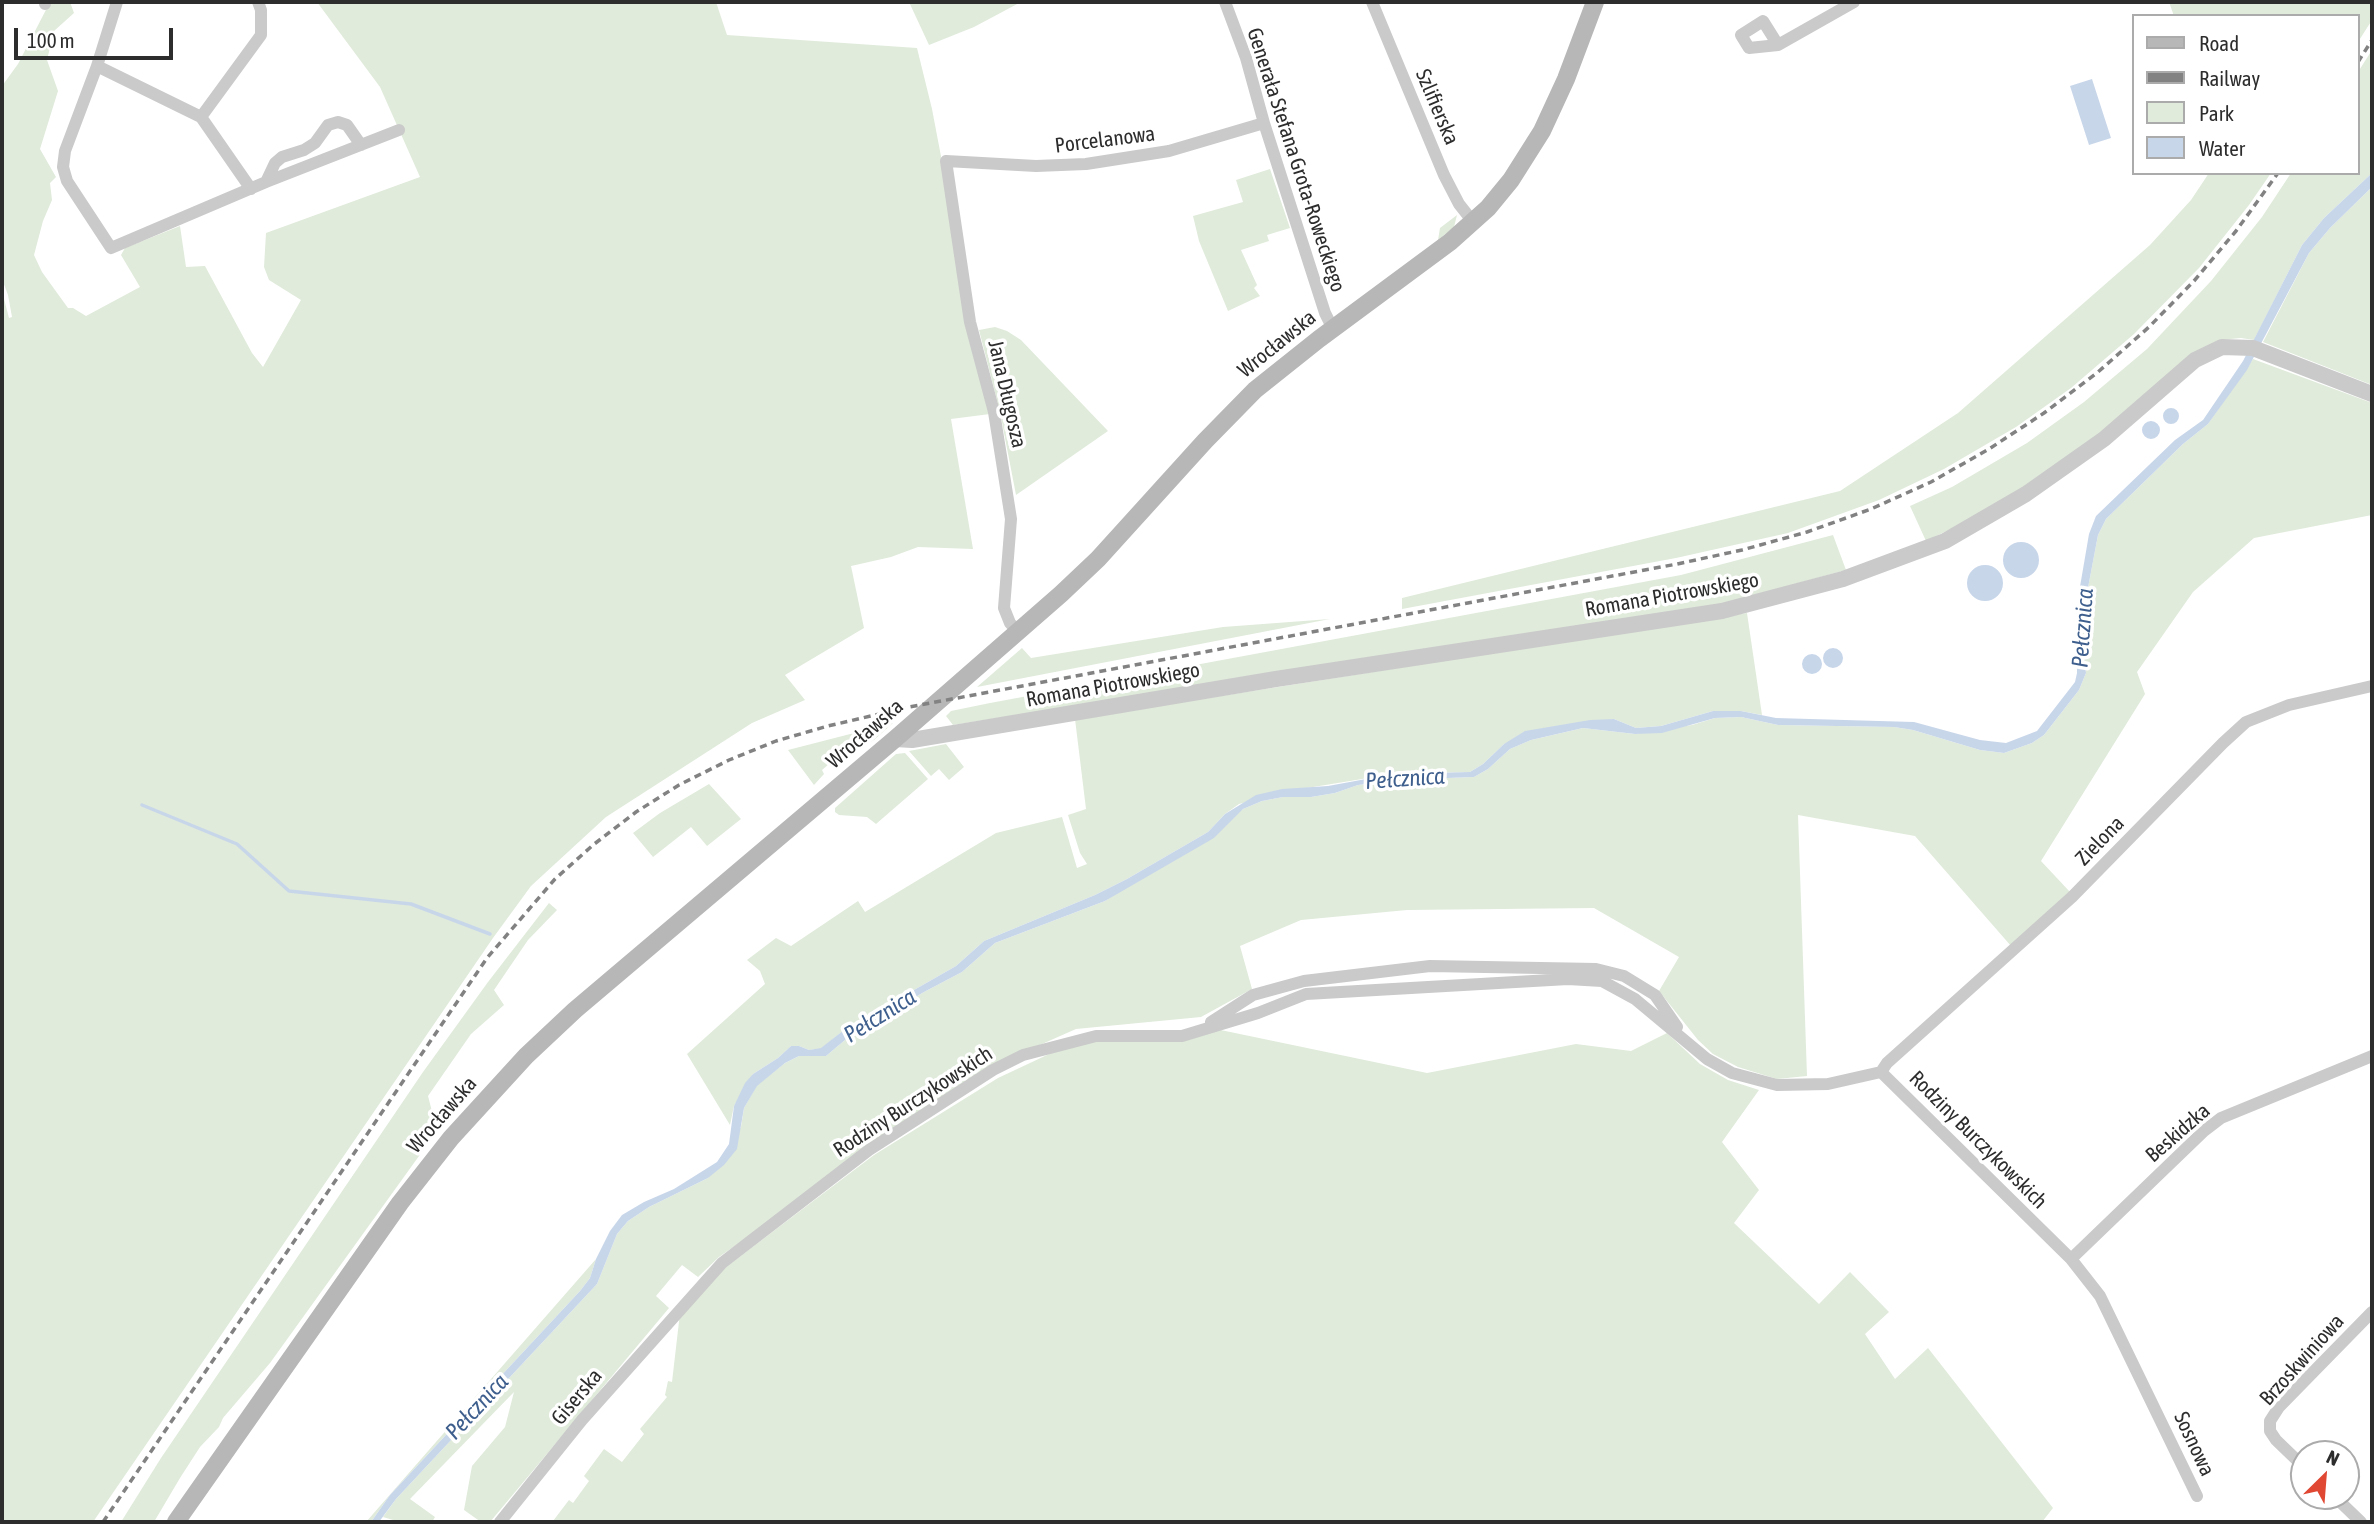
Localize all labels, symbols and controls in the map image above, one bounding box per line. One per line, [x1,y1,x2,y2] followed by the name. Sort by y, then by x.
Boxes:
[18,14,177,58] scale bar
[2132,14,2360,175] legend
[1241,25,1351,295] street label: Generała Stefana Grota-Roweckiego
[27,28,75,52] text: 100 m
[2199,31,2239,55] text: Road
[1410,65,1464,149] street label: Szlifierska
[2199,66,2260,90] text: Railway
[2199,101,2234,125] text: Park
[1053,121,1157,159] street label: Porcelanowa
[2199,136,2245,160] text: Water
[1233,305,1321,383] street label: Wrocławska
[982,338,1032,450] street label: Jana Długosza
[1583,567,1761,623] street label: Romana Piotrowskiego
[2066,587,2100,669] water label: Pełcznica
[1024,657,1202,713] street label: Romana Piotrowskiego
[822,694,908,774] street label: Wrocławska
[1364,762,1446,796] water label: Pełcznica
[2070,811,2130,871] street label: Zielona
[839,983,921,1049] water label: Pełcznica
[829,1041,997,1163] street label: Rodziny Burczykowskich
[1904,1066,2052,1214] street label: Rodziny Burczykowskich
[402,1072,482,1158] street label: Wrocławska
[2141,1098,2215,1168] street label: Beskidzka
[2254,1309,2350,1411] street label: Brzoskwiniowa
[546,1364,608,1430] street label: Giserska
[440,1368,514,1446] water label: Pełcznica
[2168,1408,2220,1480] street label: Sosnowa
[2290,1440,2360,1510] north arrow
[2323,1445,2343,1470] text: N

